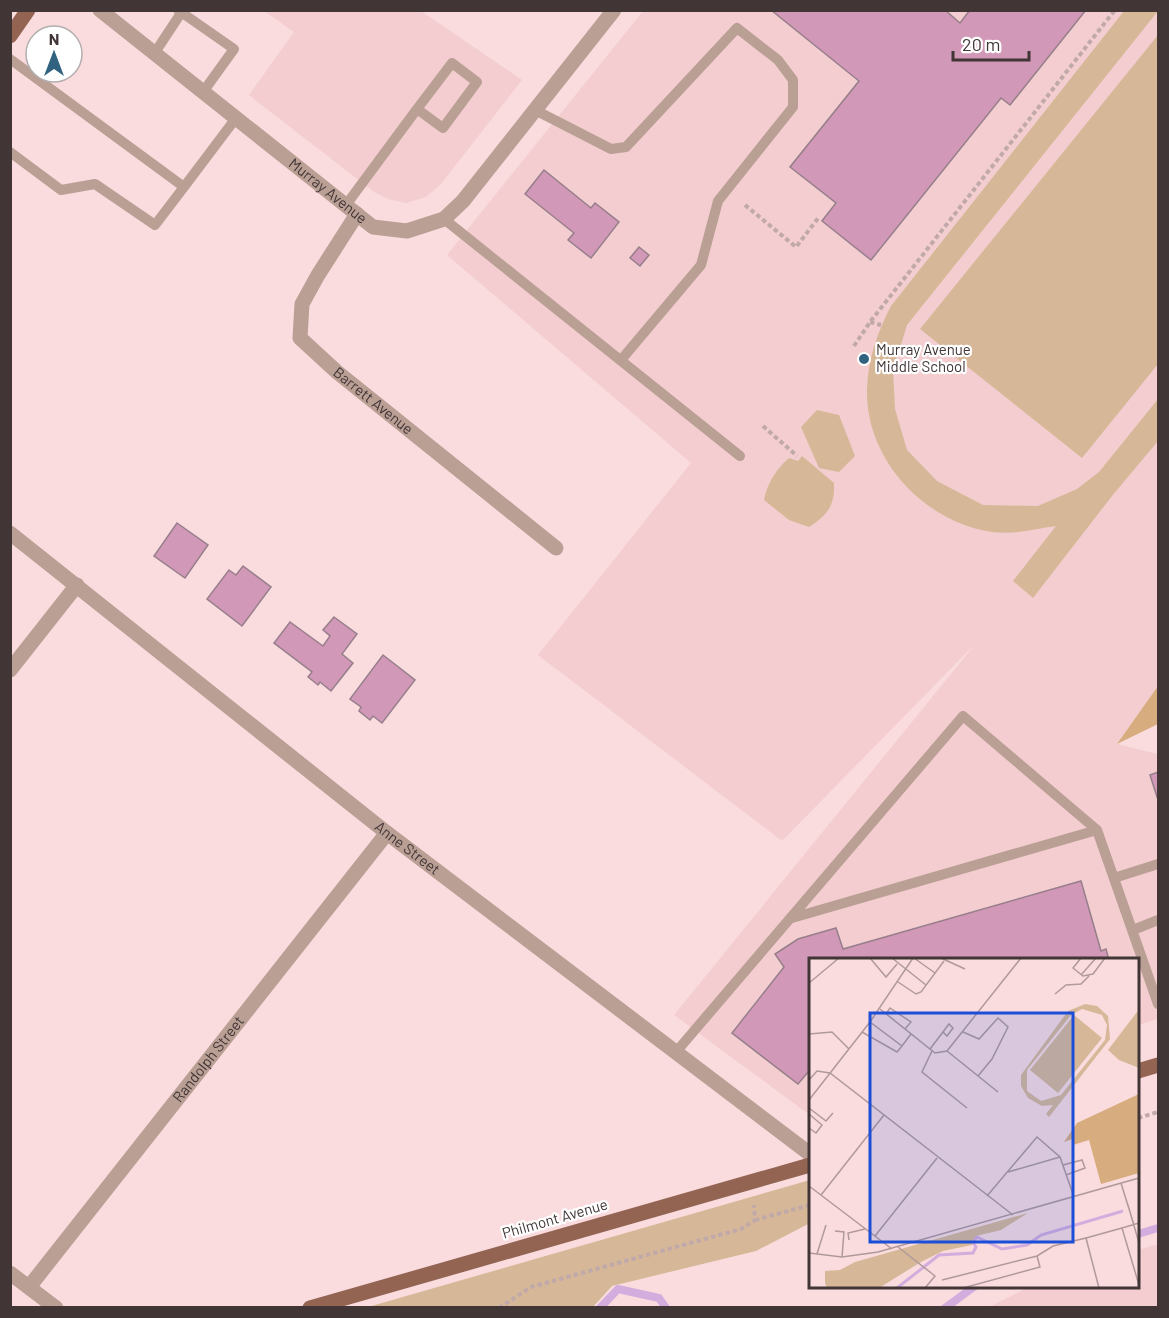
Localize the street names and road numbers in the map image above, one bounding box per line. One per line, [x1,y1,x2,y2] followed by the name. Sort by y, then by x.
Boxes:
[286,154,371,227] street label: Murray Avenue
[330,363,417,438] street label: Barrett Avenue
[372,817,444,878] street label: Anne Street
[168,1012,247,1105] street label: Randolph Street
[500,1194,610,1242] street label: Philmont Avenue

